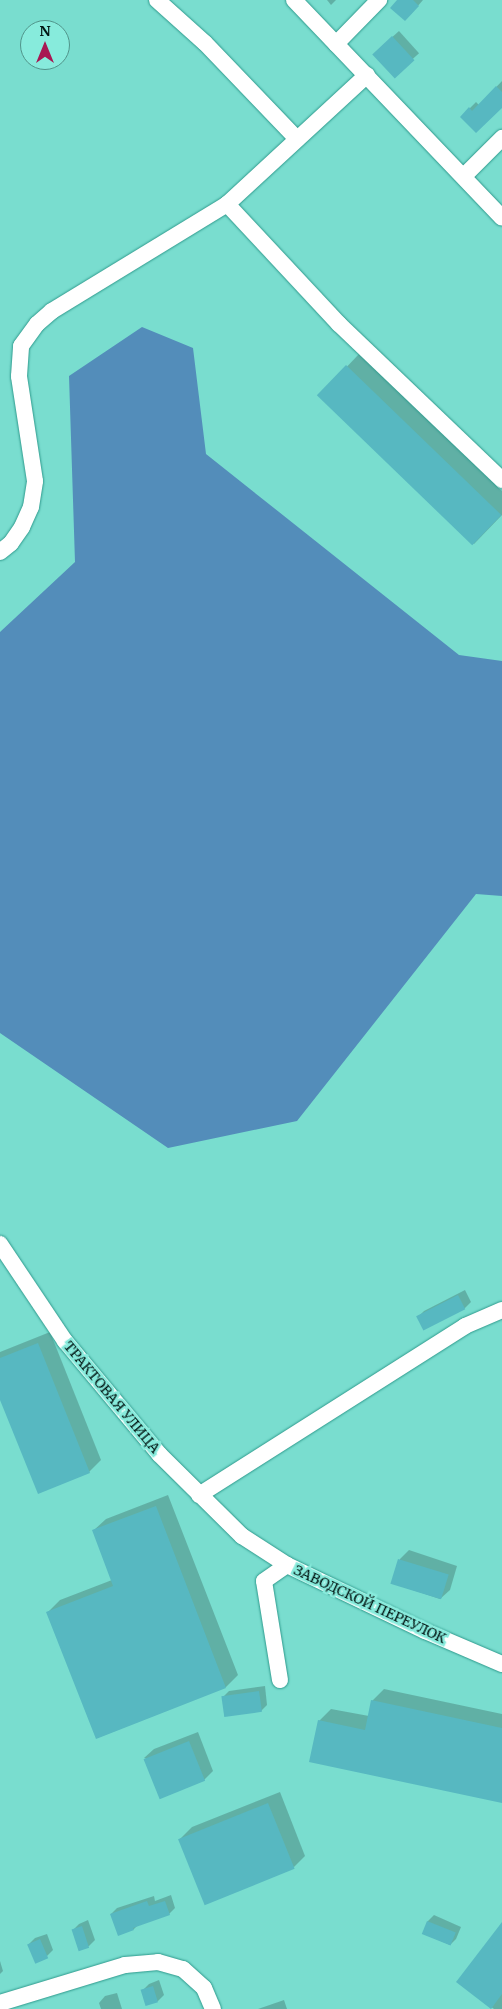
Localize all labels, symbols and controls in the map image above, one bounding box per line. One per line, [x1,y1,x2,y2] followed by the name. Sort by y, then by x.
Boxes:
[20,20,70,70] north arrow
[39,22,51,40] text: N
[60,1338,164,1456] street label: ТРАКТОВАЯ УЛИЦА
[291,1561,449,1647] street label: ЗАВОДСКОЙ ПЕРЕУЛОК

